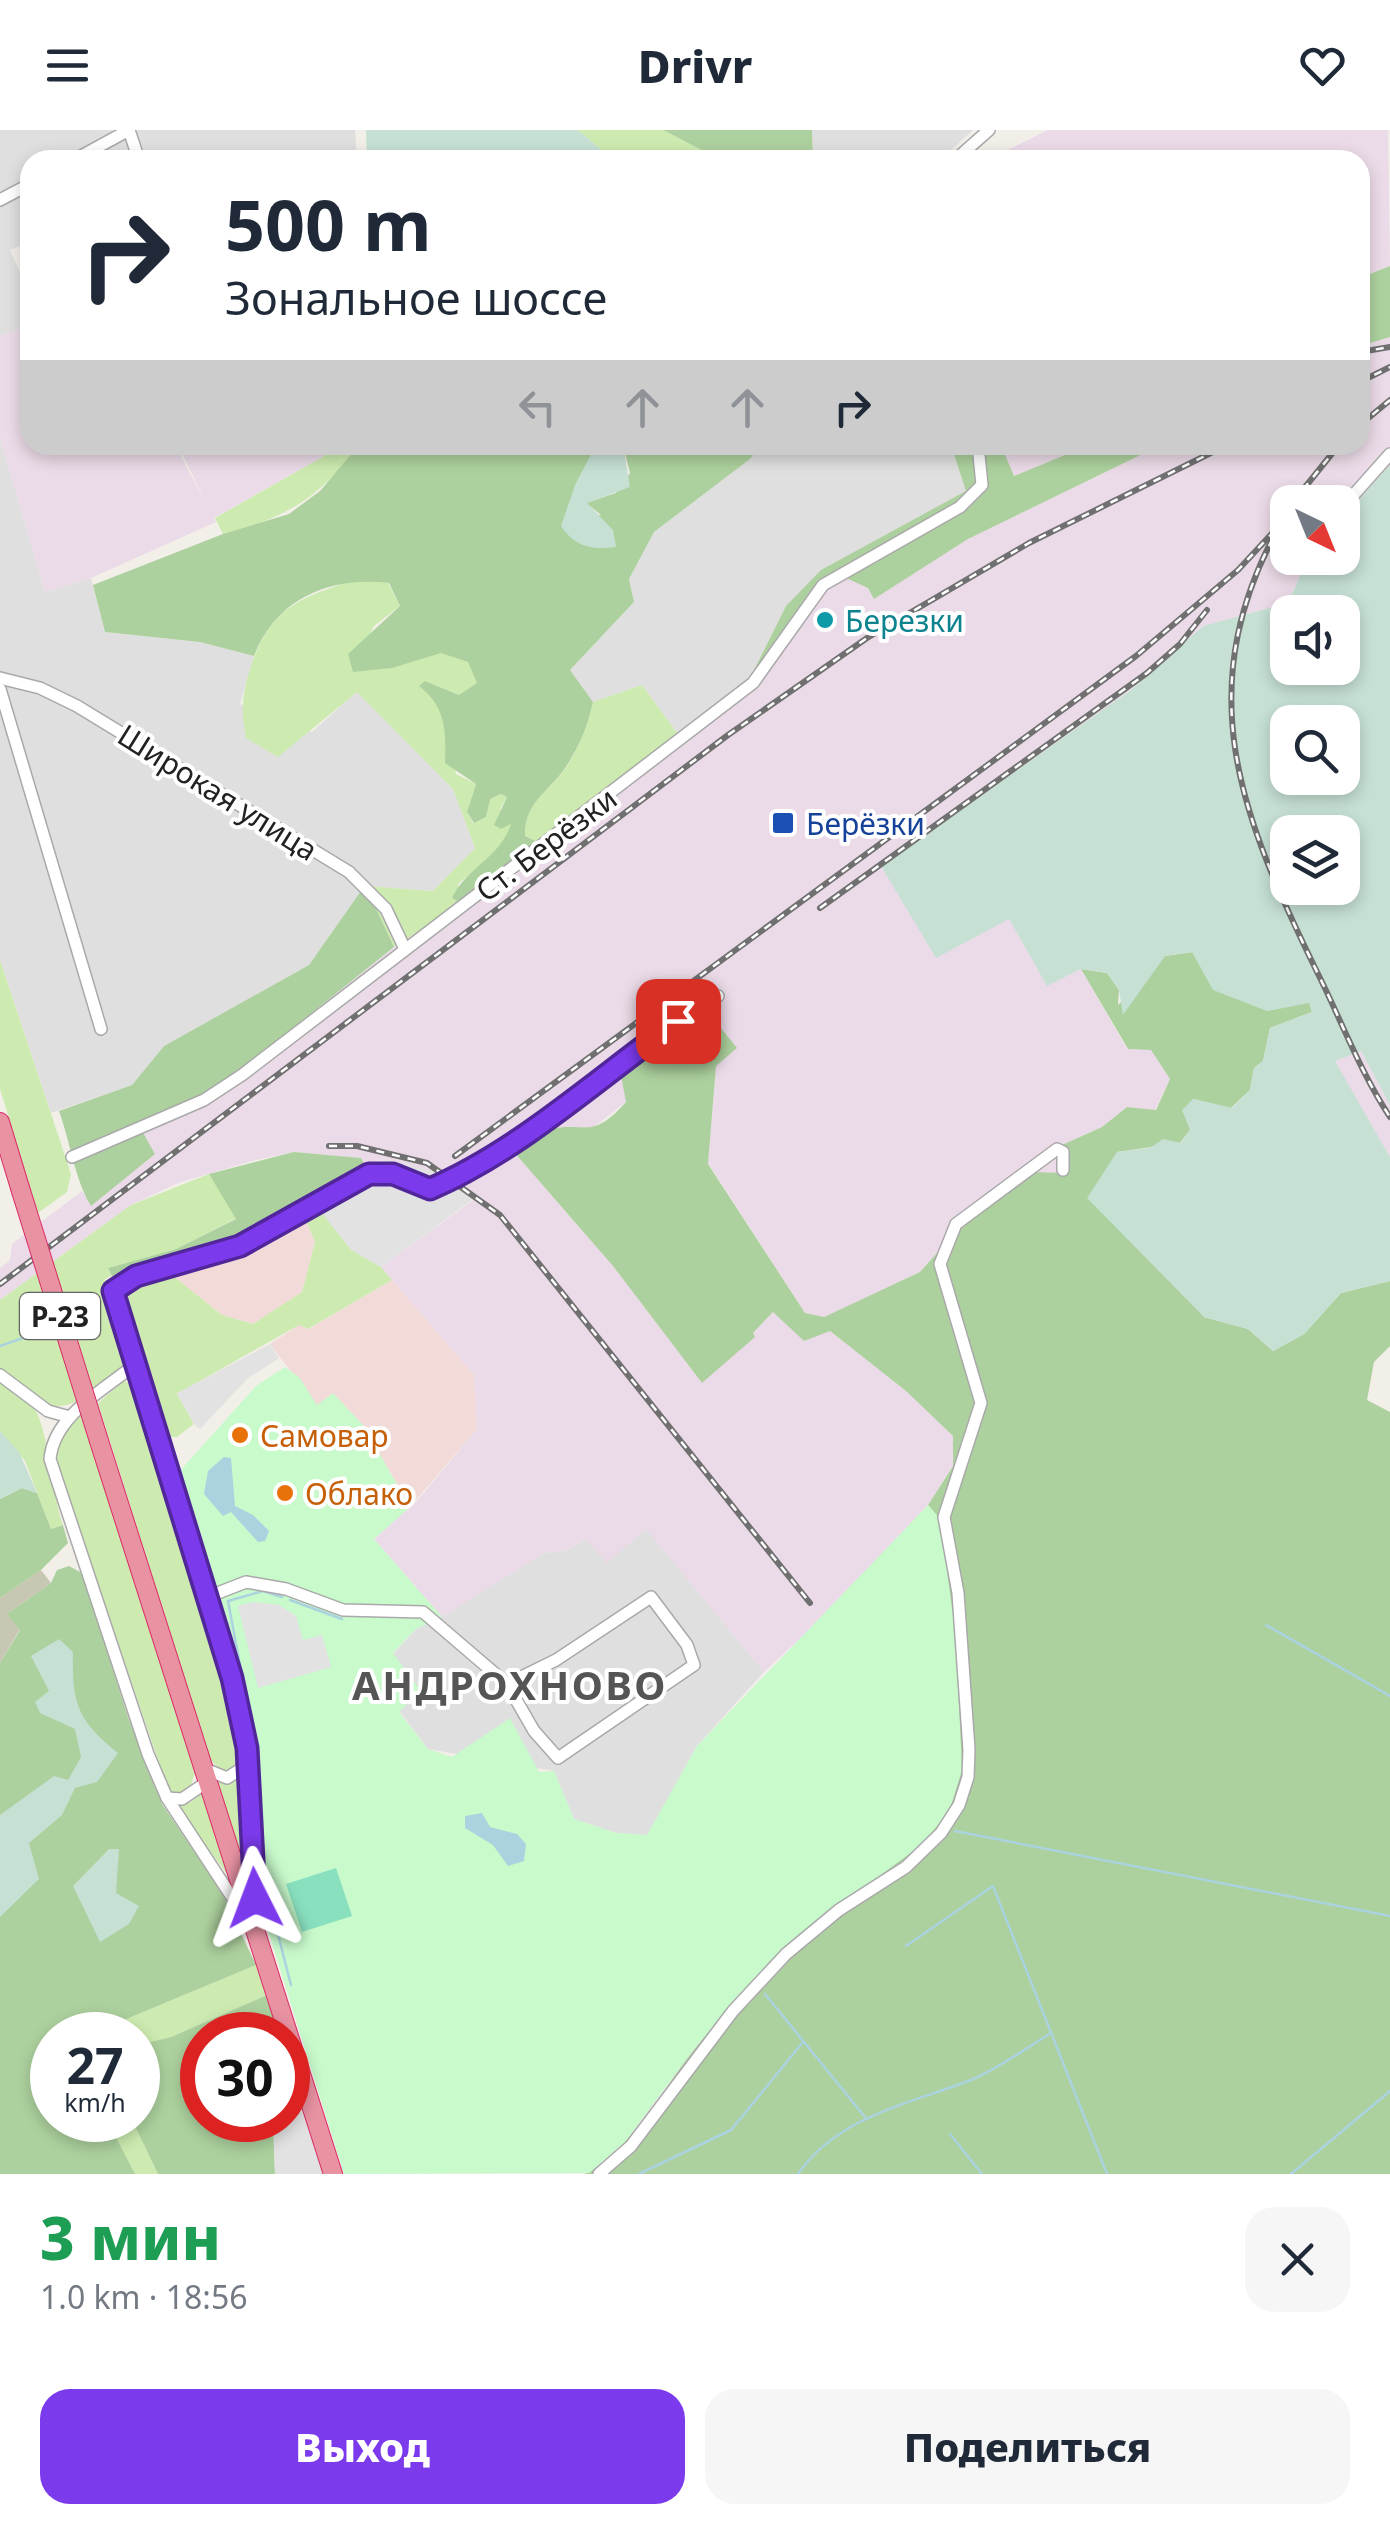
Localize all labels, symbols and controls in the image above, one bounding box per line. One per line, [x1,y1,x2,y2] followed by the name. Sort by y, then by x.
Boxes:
[638,35,752,96] text: Drivr
[40,38,95,93] icon: menu
[1295,38,1350,93] icon: heart
[225,176,432,272] text: 500 m
[60,190,190,320] icon: right
[225,267,607,328] text: Зональное шоссе
[510,380,565,435] icon: left
[615,380,670,435] icon: ahead
[720,380,775,435] icon: ahead
[825,380,880,435] icon: right
[1270,485,1360,575] north arrow
[1270,485,1360,905] map controls
[1270,595,1360,685] button: sound
[845,600,964,641] place label: Березки
[814,609,836,631] marker: Березки
[1270,705,1360,795] button: search
[110,714,326,870] street label: Широкая улица
[467,777,625,911] street label: Ст. Берёзки
[806,803,925,844] place label: Берёзки
[770,810,796,836] marker: Берёзки
[1270,815,1360,905] button: layers
[636,979,721,1064] pin
[651,994,706,1049] icon: arrive
[20,1293,100,1339] road number: Р-23
[260,1415,389,1456] place label: Самовар
[229,1424,251,1446] marker: Самовар
[305,1473,413,1514] place label: Облако
[274,1482,296,1504] marker: Облако
[352,1657,668,1712] district label: АНДРОХНОВО
[203,1846,307,1950] position arrow
[180,2012,310,2142] speed limit sign: 30
[66,2031,124,2099] text: 27
[64,2085,126,2119] text: km/h
[40,2196,221,2278] text: 3 мин
[1245,2207,1350,2312] button: close
[40,2275,248,2318] text: 1.0 km · 18:56
[40,2389,685,2504] button: Выход
[705,2389,1350,2504] button: Поделиться

